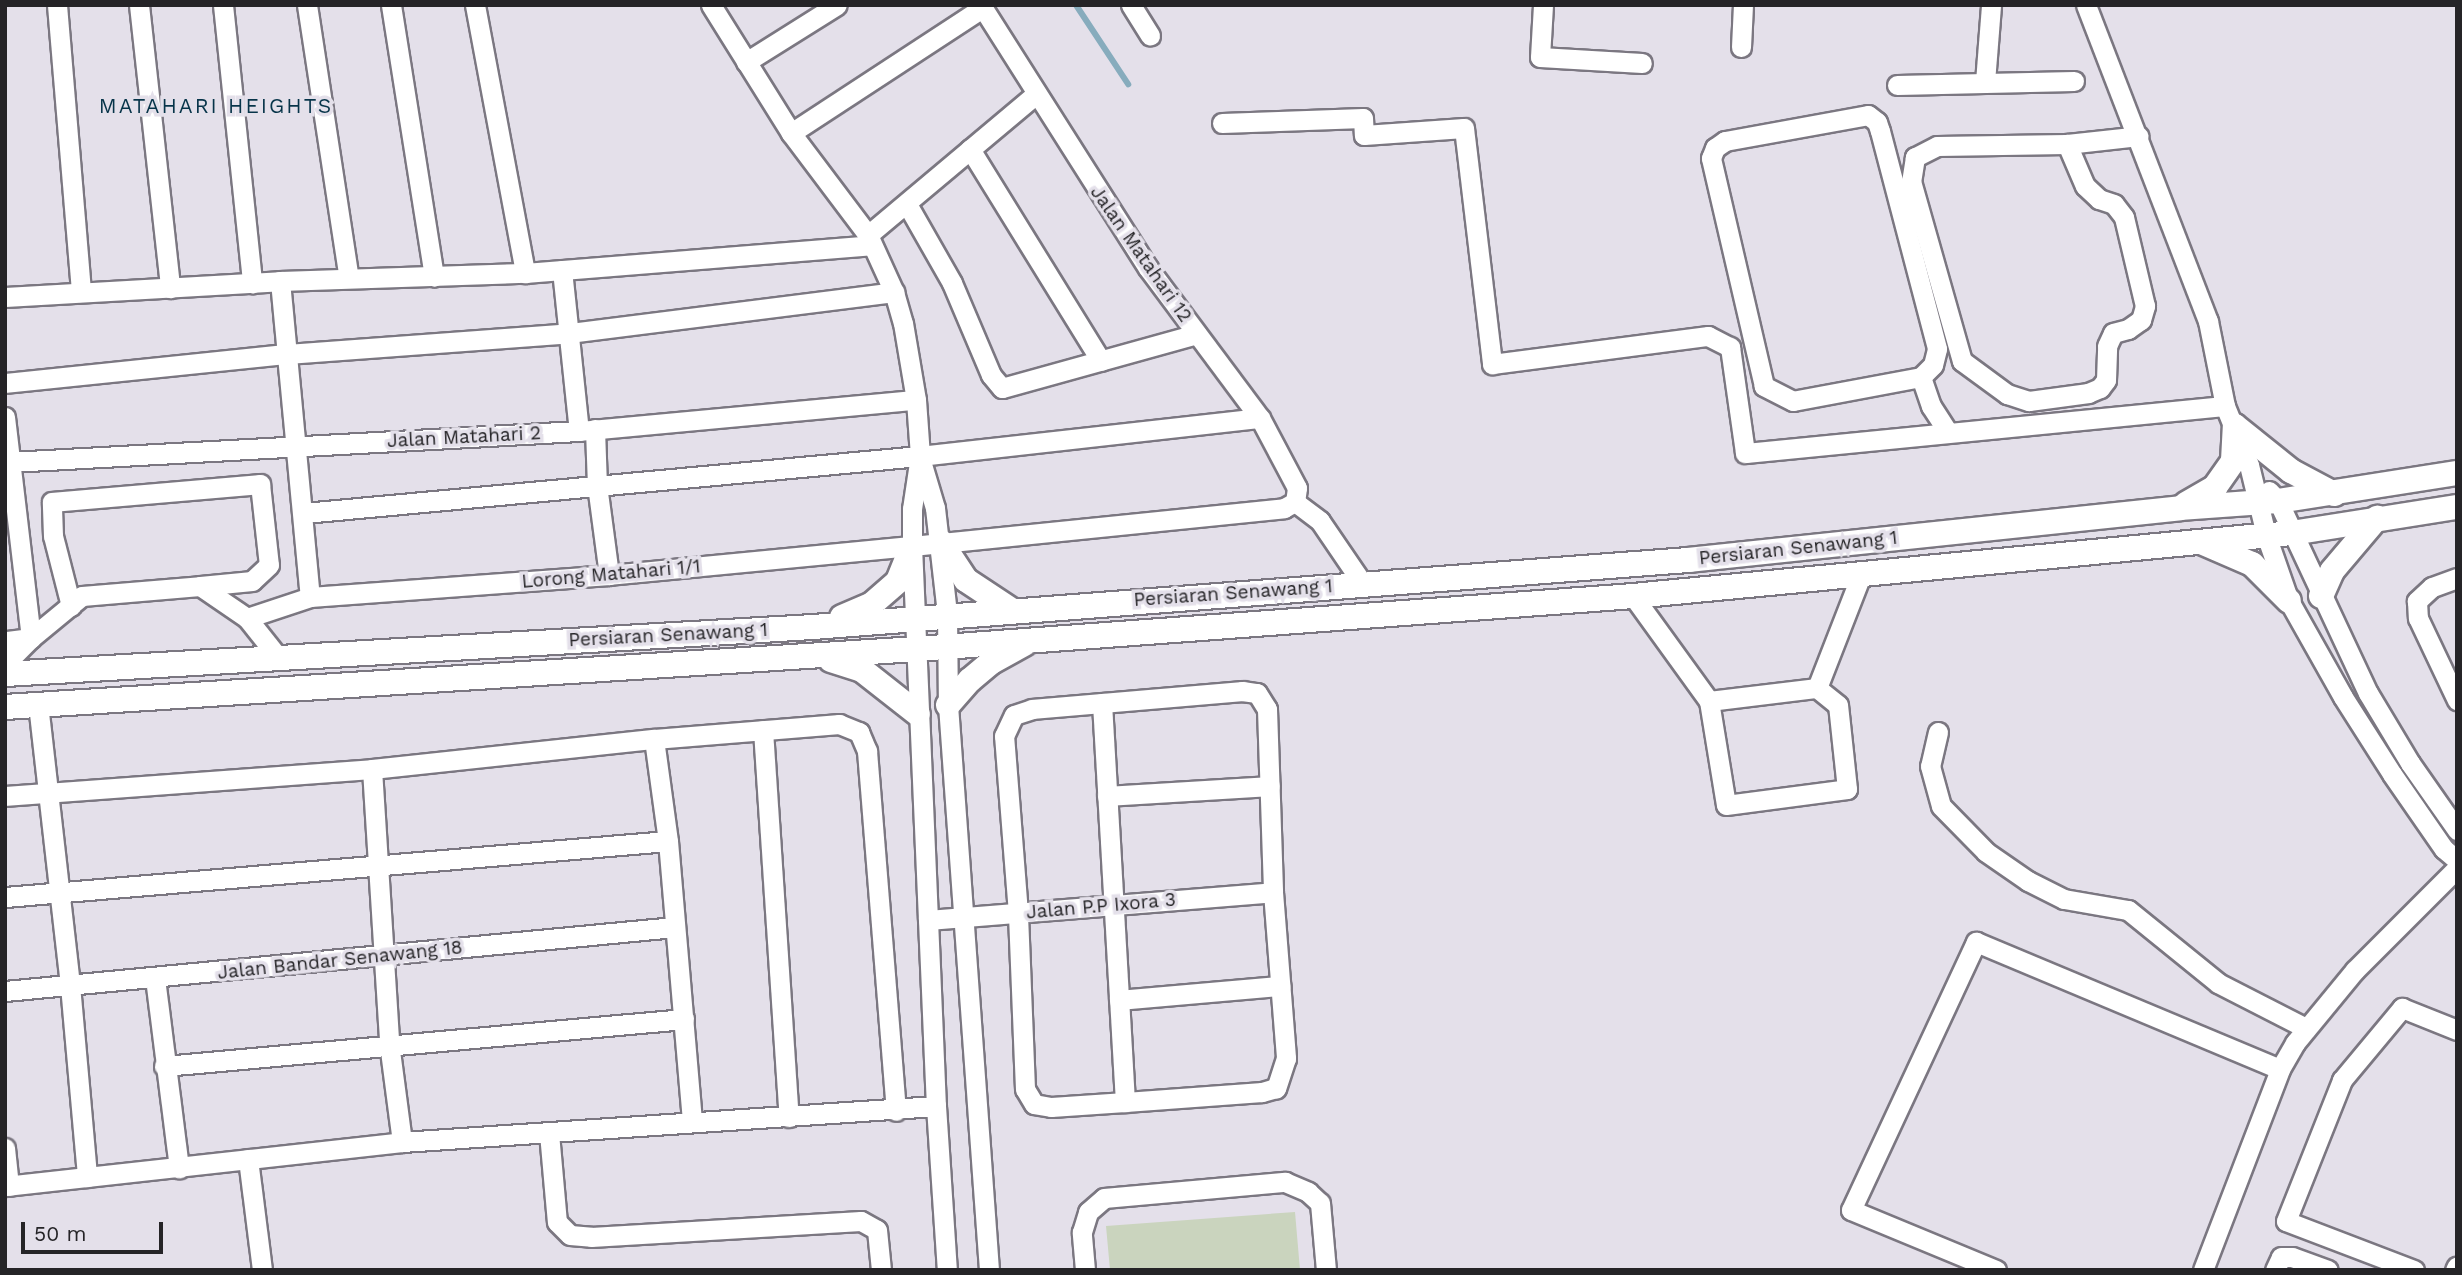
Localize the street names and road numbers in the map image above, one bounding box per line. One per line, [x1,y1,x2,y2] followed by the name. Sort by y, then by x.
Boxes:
[1085,181,1197,327] street label: Jalan Matahari 12
[386,422,542,452] street label: Jalan Matahari 2
[1698,526,1898,570] street label: Persiaran Senawang 1
[520,555,702,593] street label: Lorong Matahari 1/1
[1133,575,1333,611] street label: Persiaran Senawang 1
[568,618,768,652] street label: Persiaran Senawang 1
[1025,888,1177,924] street label: Jalan P.P Ixora 3
[216,936,464,984] street label: Jalan Bandar Senawang 18

